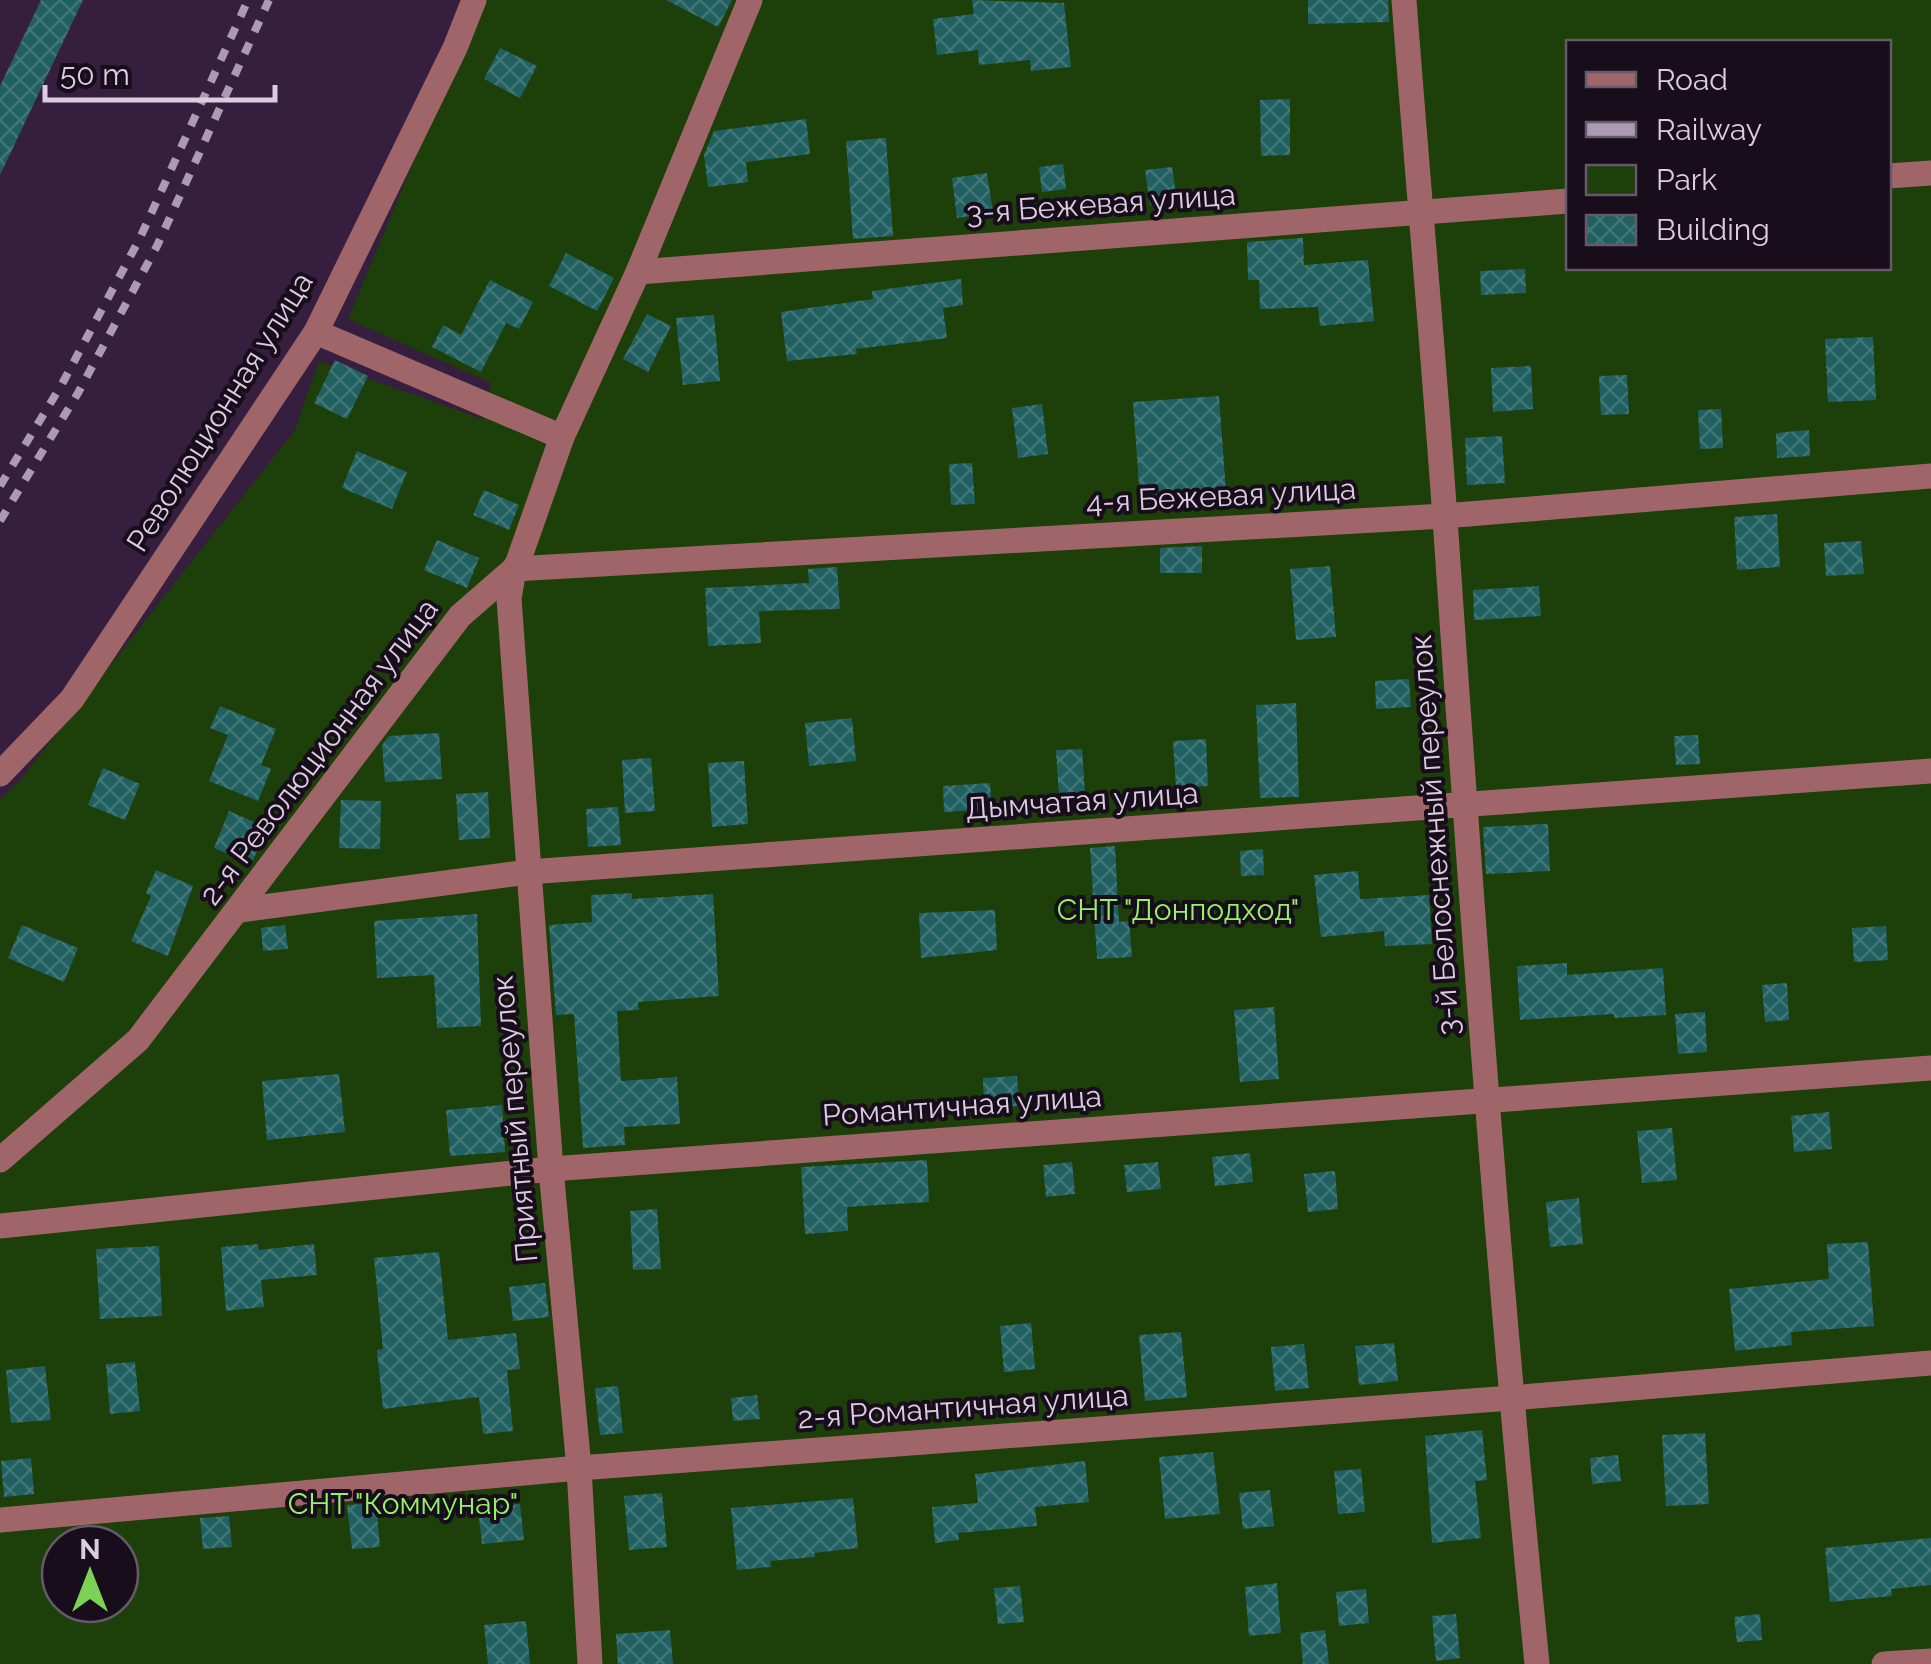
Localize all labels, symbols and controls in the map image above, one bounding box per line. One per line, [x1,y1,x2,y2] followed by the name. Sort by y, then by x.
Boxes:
[45,40,275,102] scale bar
[1566,40,1891,270] legend
[60,57,130,92] text: 50 m
[1656,62,1728,97] text: Road
[1656,112,1762,147] text: Railway
[1656,162,1717,197] text: Park
[965,177,1237,230] street label: 3-я Бежевая улица
[1656,212,1770,247] text: Building
[119,266,320,558] street label: Революционная улица
[1085,471,1357,520] street label: 4-я Бежевая улица
[192,592,445,911] street label: 2-я Революционная улица
[1403,633,1466,1037] street label: 3-й Белоснежный переулок
[964,775,1200,826] street label: Дымчатая улица
[1057,892,1299,927] park label: СНТ "Донподход"
[485,974,544,1264] street label: Приятный переулок
[821,1078,1103,1133] street label: Романтичная улица
[796,1377,1130,1436] street label: 2-я Романтичная улица
[288,1486,518,1521] park label: СНТ "Коммунар"
[40,1524,140,1624] north arrow
[79,1533,101,1566] text: N

